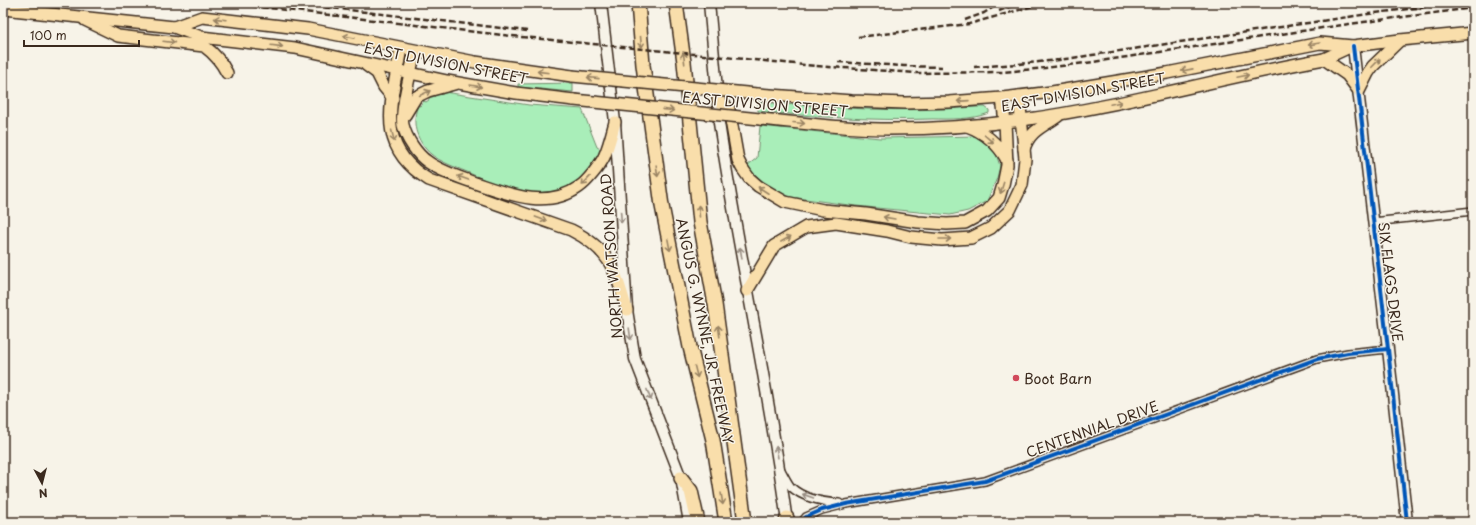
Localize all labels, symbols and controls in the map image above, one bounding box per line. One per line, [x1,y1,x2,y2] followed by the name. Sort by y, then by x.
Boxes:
[214,15,227,23] one-way arrow
[24,22,139,48] scale bar
[30,26,67,44] text: 100 m
[343,33,356,41] one-way arrow
[637,35,645,48] one-way arrow
[362,37,530,89] street label: EAST DIVISION STREET
[162,38,175,46] one-way arrow
[1308,40,1321,48] one-way arrow
[271,42,284,50] one-way arrow
[680,52,688,65] one-way arrow
[1372,58,1381,68] one-way arrow
[1180,66,1193,74] one-way arrow
[999,67,1167,117] street label: EAST DIVISION STREET
[537,68,550,76] one-way arrow
[1236,71,1249,79] one-way arrow
[587,74,600,81] one-way arrow
[469,82,482,90] one-way arrow
[681,86,849,122] street label: EAST DIVISION STREET
[418,89,430,96] one-way arrow
[957,97,970,104] one-way arrow
[1109,99,1122,107] one-way arrow
[662,106,675,113] one-way arrow
[792,119,805,127] one-way arrow
[390,129,397,142] one-way arrow
[984,134,994,143] one-way arrow
[654,164,661,177] one-way arrow
[595,173,627,339] street label: NORTH WATSON ROAD
[458,174,470,182] one-way arrow
[581,176,590,186] one-way arrow
[998,181,1005,194] one-way arrow
[757,185,769,193] one-way arrow
[695,205,702,218] one-way arrow
[618,210,625,223] one-way arrow
[882,213,895,221] one-way arrow
[534,215,546,223] one-way arrow
[671,216,739,446] street label: ANGUS G. WYNNE, JR. FREEWAY
[1373,221,1409,343] street label: SIX FLAGS DRIVE
[780,234,792,242] one-way arrow
[938,235,951,243] one-way arrow
[666,238,674,251] one-way arrow
[737,247,745,260] one-way arrow
[715,325,723,338] one-way arrow
[626,328,634,341] one-way arrow
[693,365,700,378] one-way arrow
[1024,368,1092,389] place label: Boot Barn
[1011,373,1021,383] marker: Boot Barn
[645,389,653,401] one-way arrow
[1023,395,1161,463] street label: CENTENNIAL DRIVE
[773,446,781,459] one-way arrow
[22,463,62,503] north arrow
[38,484,49,502] text: N
[718,492,726,505] one-way arrow
[802,492,814,500] one-way arrow

